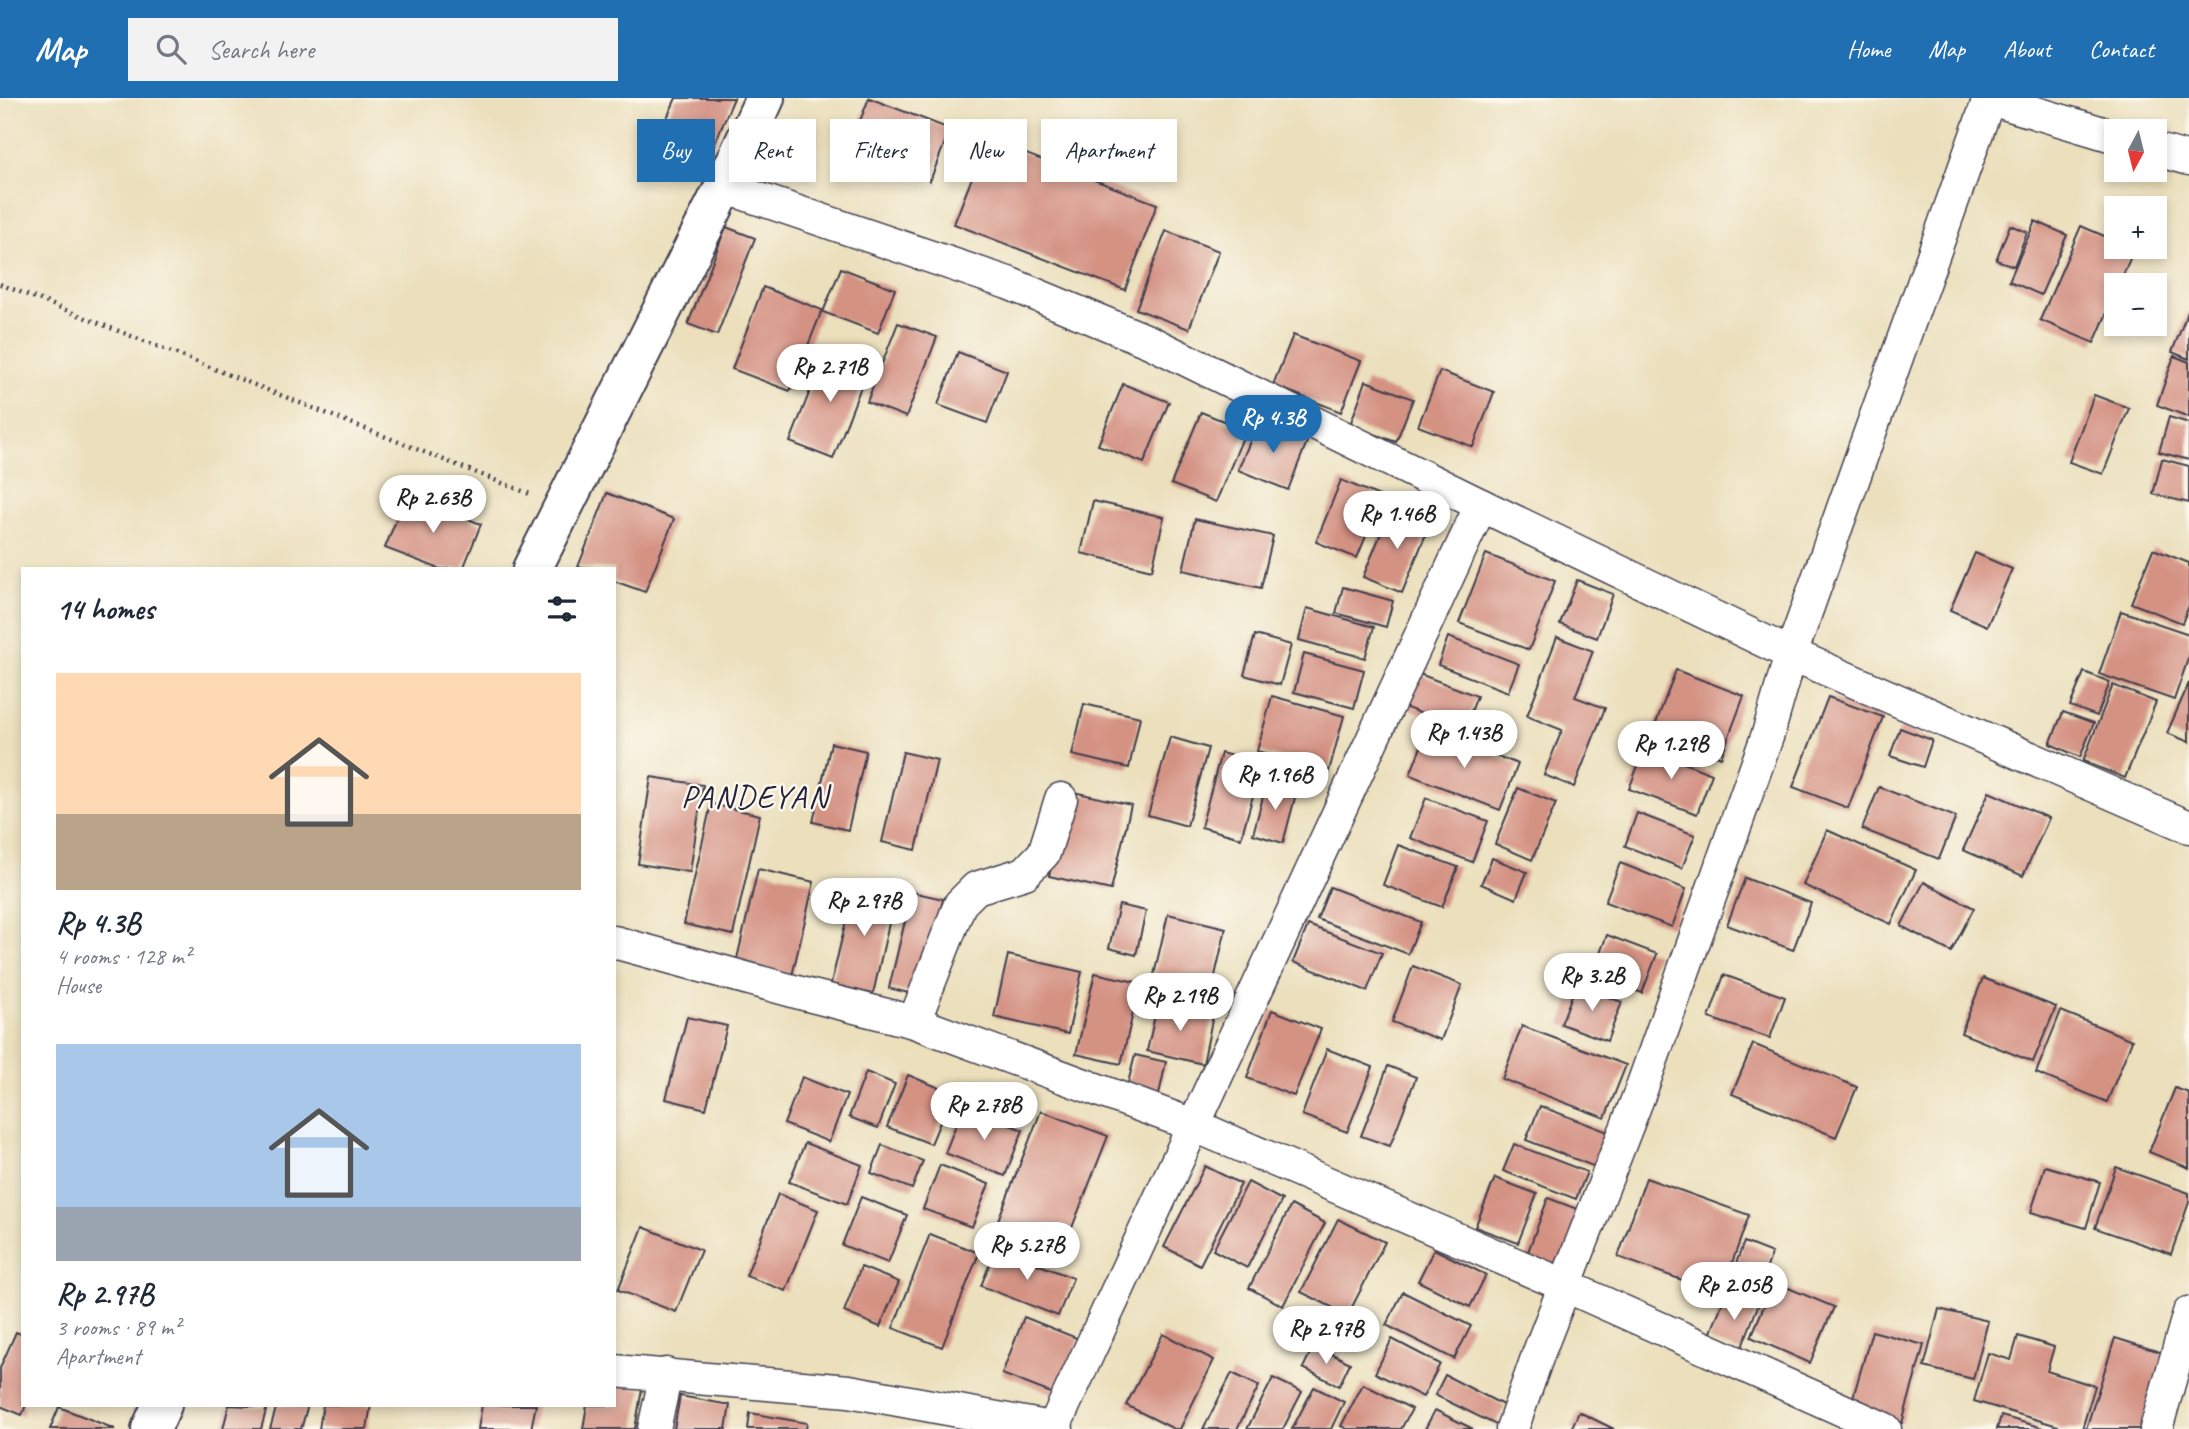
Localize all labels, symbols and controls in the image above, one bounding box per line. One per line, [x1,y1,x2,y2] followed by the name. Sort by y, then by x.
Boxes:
[128,18,618,81] search box
[35,28,86,70] text: Map
[152,30,190,68] icon: search
[208,33,314,66] text: Search here
[1847,34,1890,64] text: Home
[1928,34,1965,64] text: Map
[2003,34,2051,64] text: About
[2089,34,2154,64] text: Contact
[637,119,715,182] chip: Buy
[729,119,816,182] chip: Rent
[830,119,930,182] chip: Filters
[944,119,1027,182] chip: New
[1041,119,1177,182] chip: Apartment
[2104,119,2166,182] north arrow
[2104,119,2167,336] map controls
[2104,196,2167,259] button: +
[2104,273,2167,336] button: −
[758,344,902,404] pin: Rp 2.71B
[793,352,867,381] text: Rp 2.71B
[1208,396,1338,455] pin: Rp 4.3B
[1241,403,1305,432] text: Rp 4.3B
[361,476,505,535] pin: Rp 2.63B
[395,483,471,512] text: Rp 2.63B
[1325,491,1469,551] pin: Rp 1.46B
[1359,499,1435,528] text: Rp 1.46B
[56,590,154,628] text: 14 homes
[543,590,581,628] icon: filters
[1392,710,1536,770] pin: Rp 1.43B
[1427,718,1501,747] text: Rp 1.43B
[256,719,382,845] icon: home
[1599,722,1743,781] pin: Rp 1.29B
[1634,729,1708,758] text: Rp 1.29B
[1203,752,1347,812] pin: Rp 1.96B
[1237,760,1313,789] text: Rp 1.96B
[681,776,832,817] district label: PANDEYAN
[792,878,936,938] pin: Rp 2.97B
[827,886,901,915] text: Rp 2.97B
[56,904,140,942] text: Rp 4.3B
[56,942,191,971] text: 4 rooms · 128 m²
[1527,954,1657,1013] pin: Rp 3.2B
[1560,961,1624,990] text: Rp 3.2B
[56,971,101,1000] text: House
[1108,974,1252,1033] pin: Rp 2.19B
[1143,981,1217,1010] text: Rp 2.19B
[912,1082,1056,1142] pin: Rp 2.78B
[256,1090,382,1216] icon: home
[947,1090,1021,1119] text: Rp 2.78B
[955,1222,1099,1282] pin: Rp 5.27B
[990,1230,1064,1259] text: Rp 5.27B
[1662,1262,1806,1322] pin: Rp 2.05B
[1697,1270,1771,1299] text: Rp 2.05B
[56,1275,153,1313] text: Rp 2.97B
[1254,1306,1398,1366] pin: Rp 2.97B
[56,1313,180,1342] text: 3 rooms · 89 m²
[1289,1314,1363,1343] text: Rp 2.97B
[56,1342,141,1371] text: Apartment

